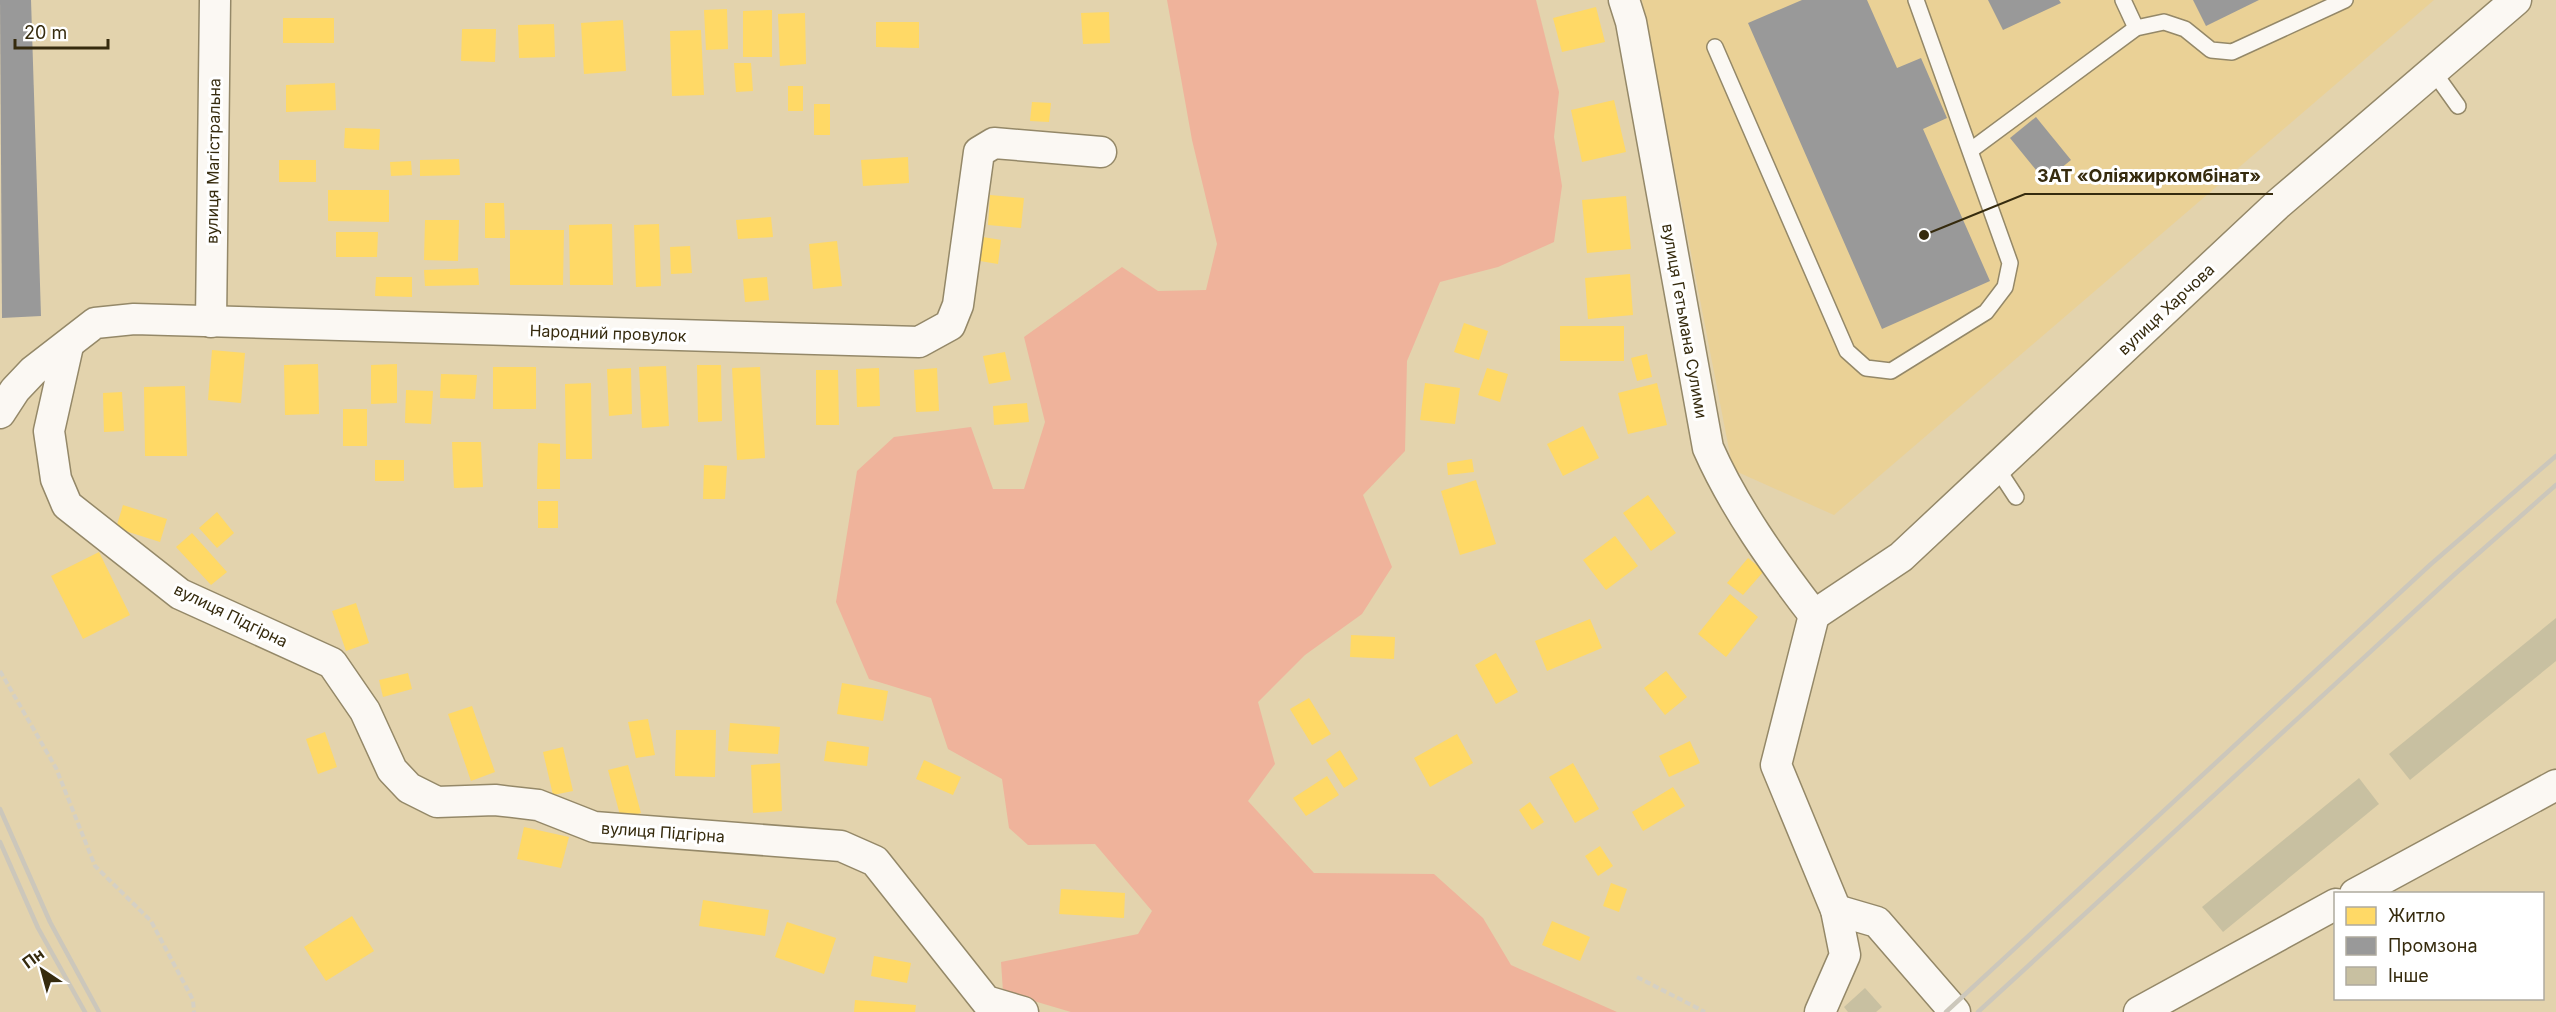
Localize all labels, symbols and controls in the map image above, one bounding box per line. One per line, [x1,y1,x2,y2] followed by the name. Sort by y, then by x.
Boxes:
[15,12,108,50] scale bar
[24,22,67,43] text: 20 m
[202,78,224,244] street label: вулиця Магістральна
[2025,158,2273,194] callout: ЗАТ «Оліяжиркомбінат»
[2037,165,2261,186] text: ЗАТ «Оліяжиркомбінат»
[1658,222,1712,420] street label: вулиця Гетьмана Сулими
[2114,259,2218,359] street label: вулиця Харчова
[529,320,687,346] street label: Народний провулок
[171,579,291,651] street label: вулиця Підгірна
[600,818,726,846] street label: вулиця Підгірна
[2334,892,2544,1000] legend
[2388,905,2445,926] text: Житло
[2388,935,2478,956] text: Промзона
[12,940,72,1000] north arrow
[18,943,48,972] text: Пн
[2388,965,2429,986] text: Інше

